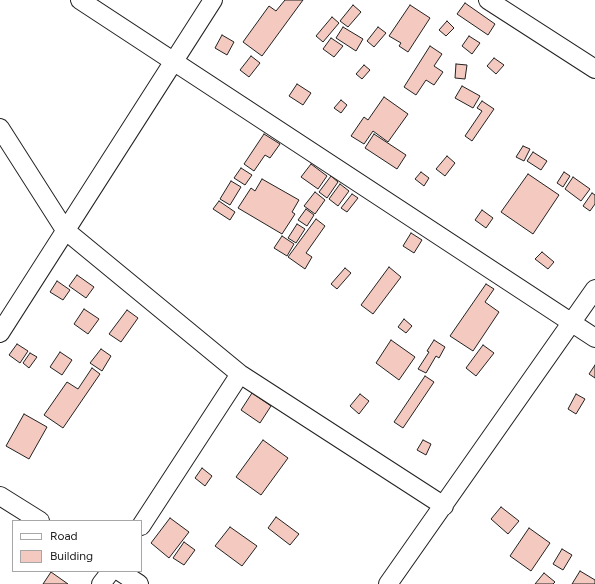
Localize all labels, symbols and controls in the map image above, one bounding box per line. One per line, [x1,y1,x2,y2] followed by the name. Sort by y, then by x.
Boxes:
[12,520,142,572] legend
[50,529,78,543] text: Road
[50,549,93,563] text: Building

